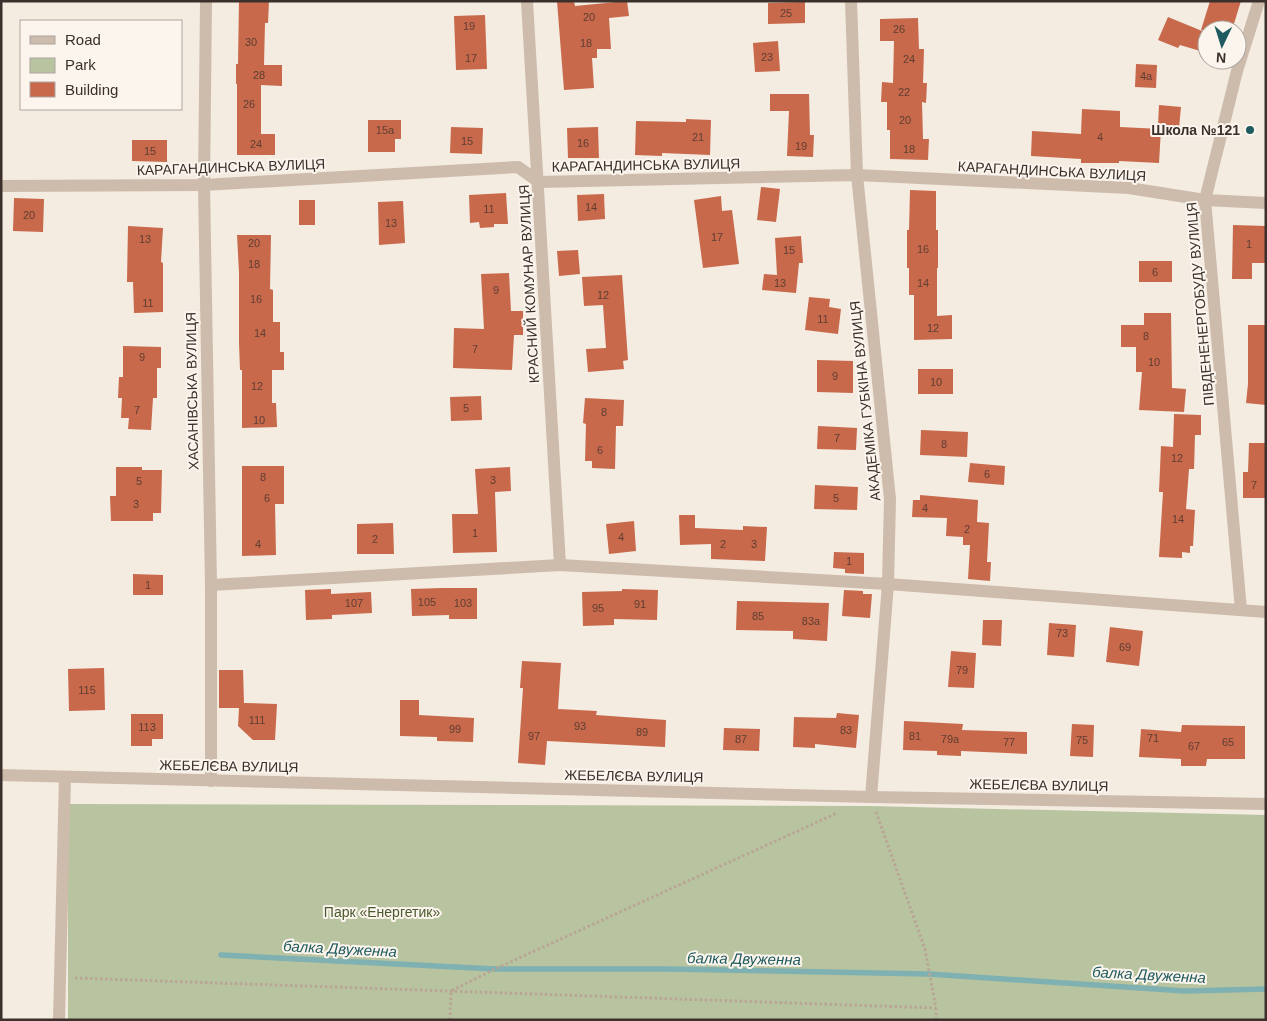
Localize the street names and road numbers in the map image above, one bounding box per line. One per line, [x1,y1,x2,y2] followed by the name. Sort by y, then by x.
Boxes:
[552,155,740,175] street label: КАРАГАНДИНСЬКА ВУЛИЦЯ
[136,156,326,178] street label: КАРАГАНДИНСЬКА ВУЛИЦЯ
[957,158,1147,184] street label: КАРАГАНДИНСЬКА ВУЛИЦЯ
[515,184,542,384] street label: КРАСНИЙ КОМУНАР ВУЛИЦЯ
[1183,202,1217,406] street label: ПІВДЕНЕНЕРГОБУДУ ВУЛИЦЯ
[847,300,883,502] street label: АКАДЕМІКА ГУБКІНА ВУЛИЦЯ
[183,312,201,470] street label: ХАСАНІВСЬКА ВУЛИЦЯ
[159,757,299,775] street label: ЖЕБЕЛЄВА ВУЛИЦЯ
[564,767,704,785] street label: ЖЕБЕЛЄВА ВУЛИЦЯ
[969,776,1109,794] street label: ЖЕБЕЛЄВА ВУЛИЦЯ

